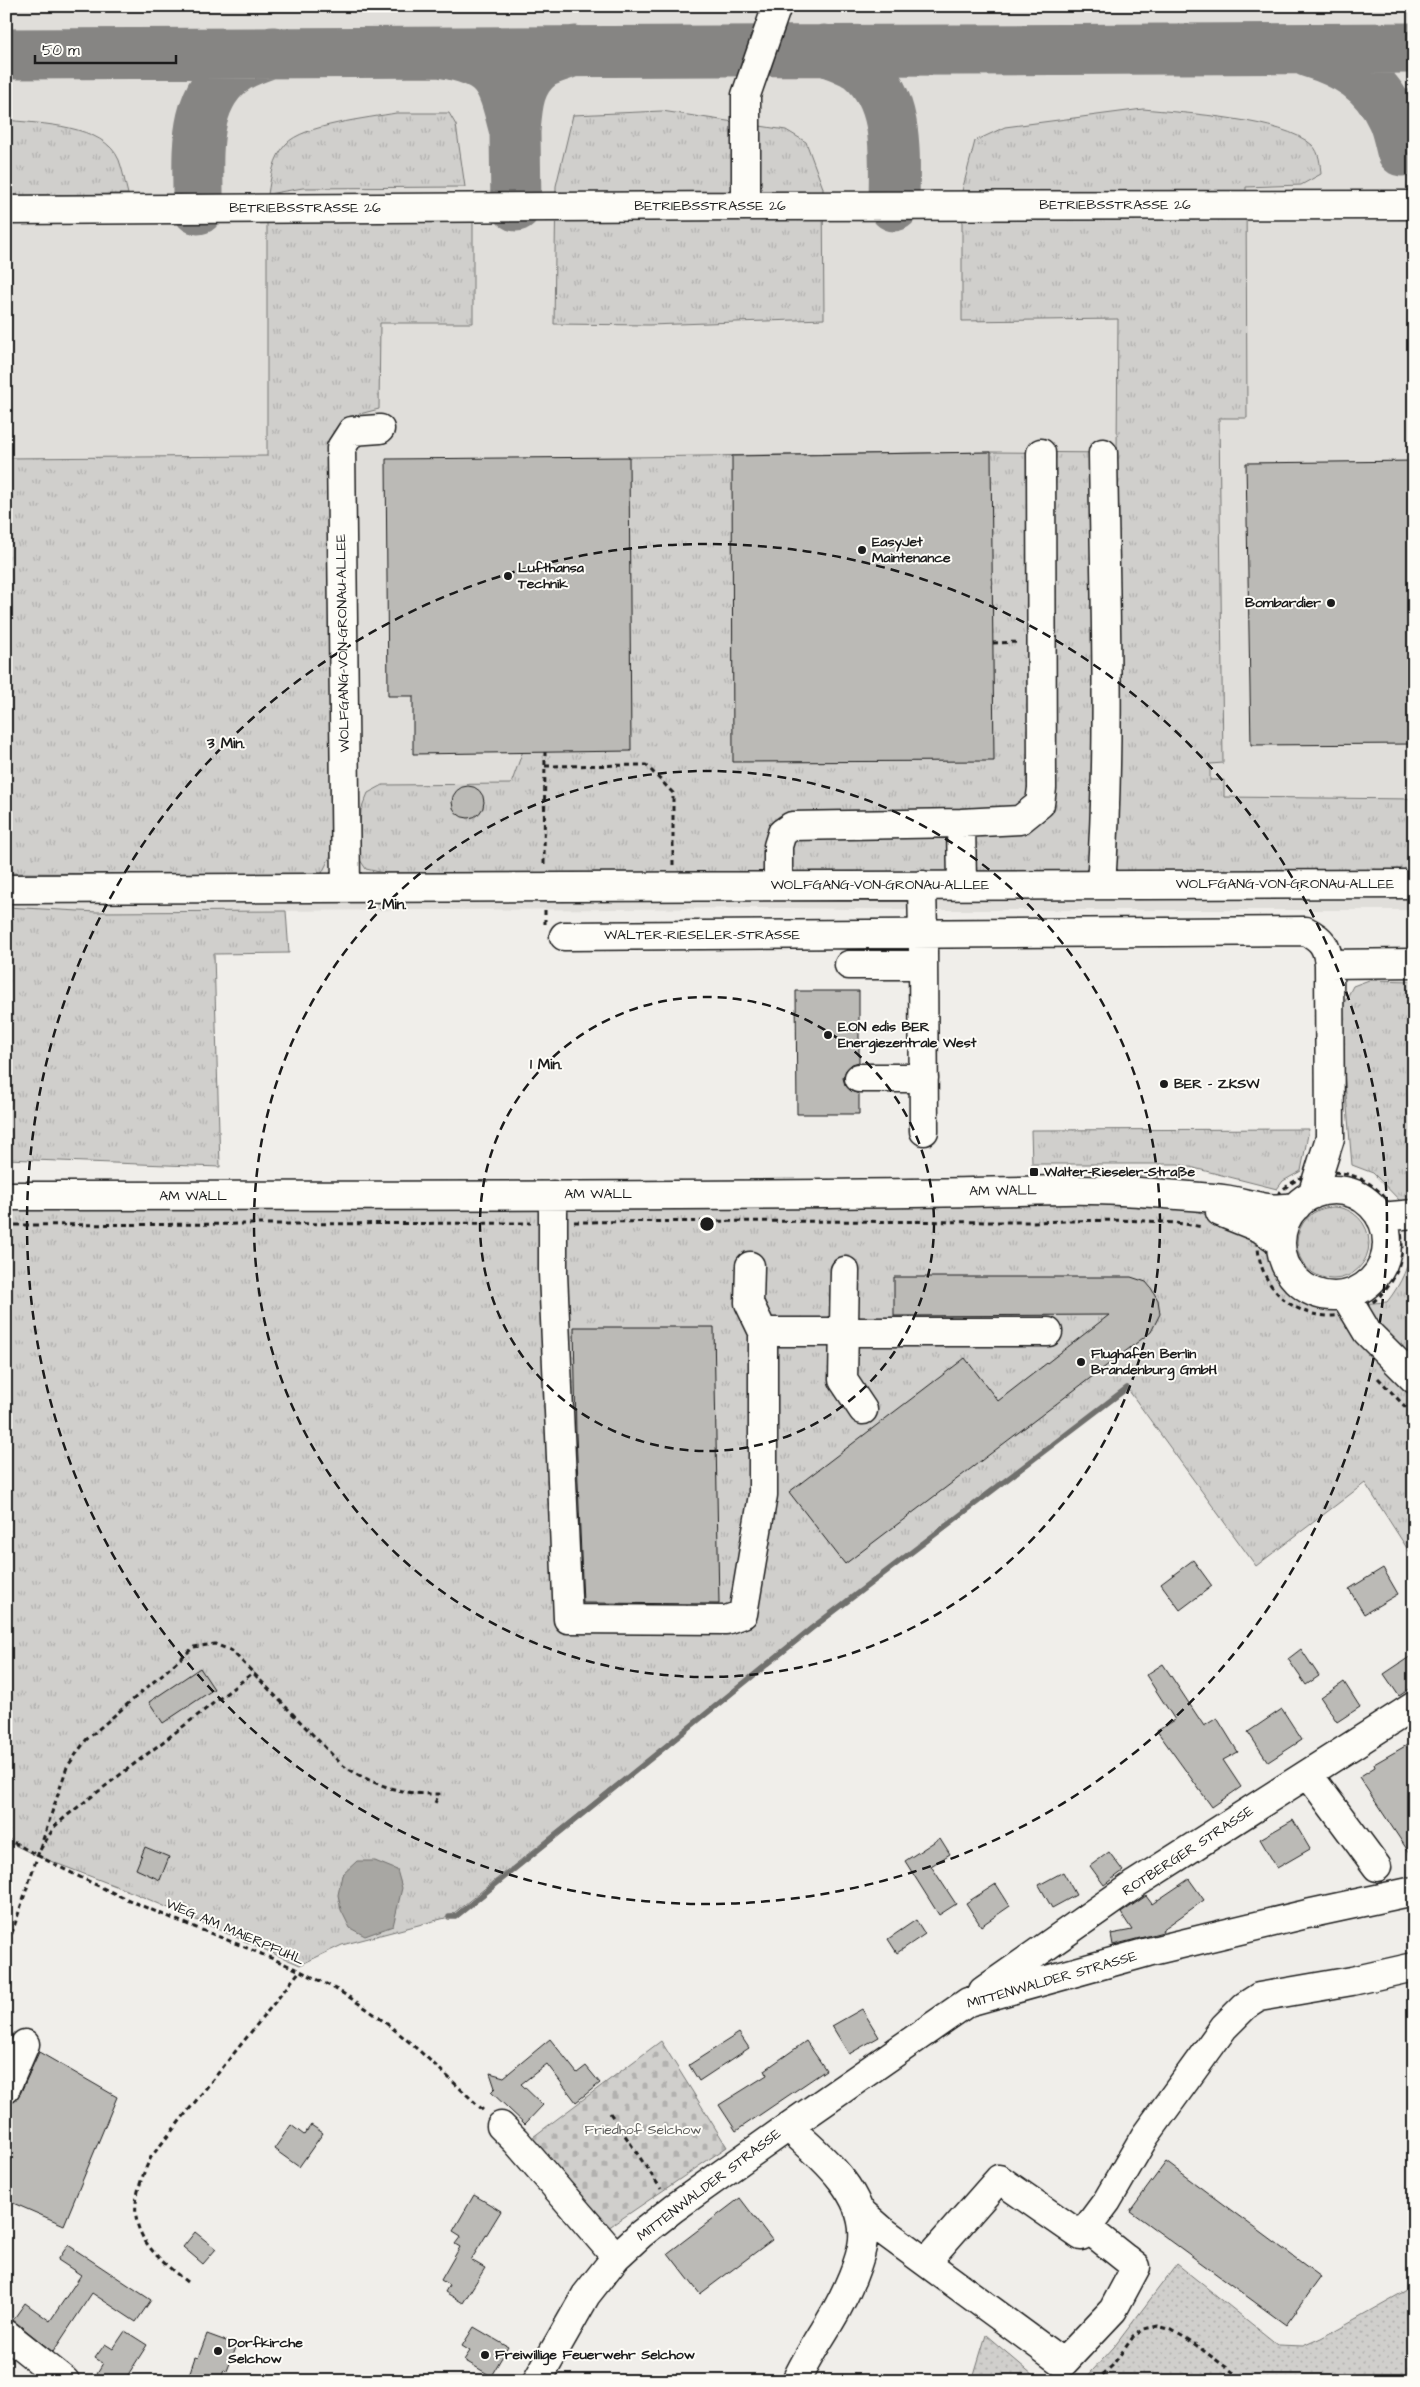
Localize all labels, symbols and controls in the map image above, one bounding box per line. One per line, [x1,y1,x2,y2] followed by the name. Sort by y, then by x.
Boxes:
[35,32,176,64] scale bar
[42,40,80,61] text: 50 m
[1039,195,1191,215] street label: BETRIEBSSTRASSE 26
[634,196,786,216] street label: BETRIEBSSTRASSE 26
[229,198,381,218] street label: BETRIEBSSTRASSE 26
[872,532,951,568] place label: EasyJet Maintenance
[331,533,355,752] street label: WOLFGANG-VON-GRONAU-ALLEE
[856,544,868,556] marker: EasyJet Maintenance
[517,558,585,594] place label: Lufthansa Technik
[502,570,514,582] marker: Lufthansa Technik
[1245,593,1321,613] place label: Bombardier
[1325,597,1337,609] marker: Bombardier
[206,733,245,754] text: 3 Min.
[1176,874,1395,894] street label: WOLFGANG-VON-GRONAU-ALLEE
[771,875,990,895] street label: WOLFGANG-VON-GRONAU-ALLEE
[367,894,406,915] text: 2 Min.
[604,925,801,945] street label: WALTER-RIESELER-STRASSE
[838,1017,977,1054] place label: E.ON edis BER Energiezentrale West
[822,1029,834,1041] marker: E.ON edis BER Energiezentrale West
[530,1054,562,1075] text: 1 Min.
[1174,1074,1260,1094] place label: BER - ZKSW
[1158,1078,1170,1090] marker: BER - ZKSW
[1043,1162,1195,1182] place label: Walter-Rieseler-Straße
[1028,1166,1040,1178] marker: Walter-Rieseler-Straße
[969,1180,1037,1202] street label: AM WALL
[564,1184,632,1204] street label: AM WALL
[159,1186,227,1206] street label: AM WALL
[698,1215,716,1233] centre of rings
[1091,1344,1218,1381] place label: Flughafen Berlin Brandenburg GmbH
[1075,1356,1087,1368] marker: Flughafen Berlin Brandenburg GmbH
[1118,1801,1258,1901] street label: ROTBERGER STRASSE
[163,1894,308,1970] street label: WEG AM MAIERPFUHL
[965,1946,1140,2014] street label: MITTENWALDER STRASSE
[585,2120,701,2140] park label: Friedhof Selchow
[633,2124,786,2246] street label: MITTENWALDER STRASSE
[227,2333,303,2369] place label: Dorfkirche Selchow
[212,2345,224,2357] marker: Dorfkirche Selchow
[495,2345,695,2366] place label: Freiwillige Feuerwehr Selchow
[479,2349,491,2361] marker: Freiwillige Feuerwehr Selchow

